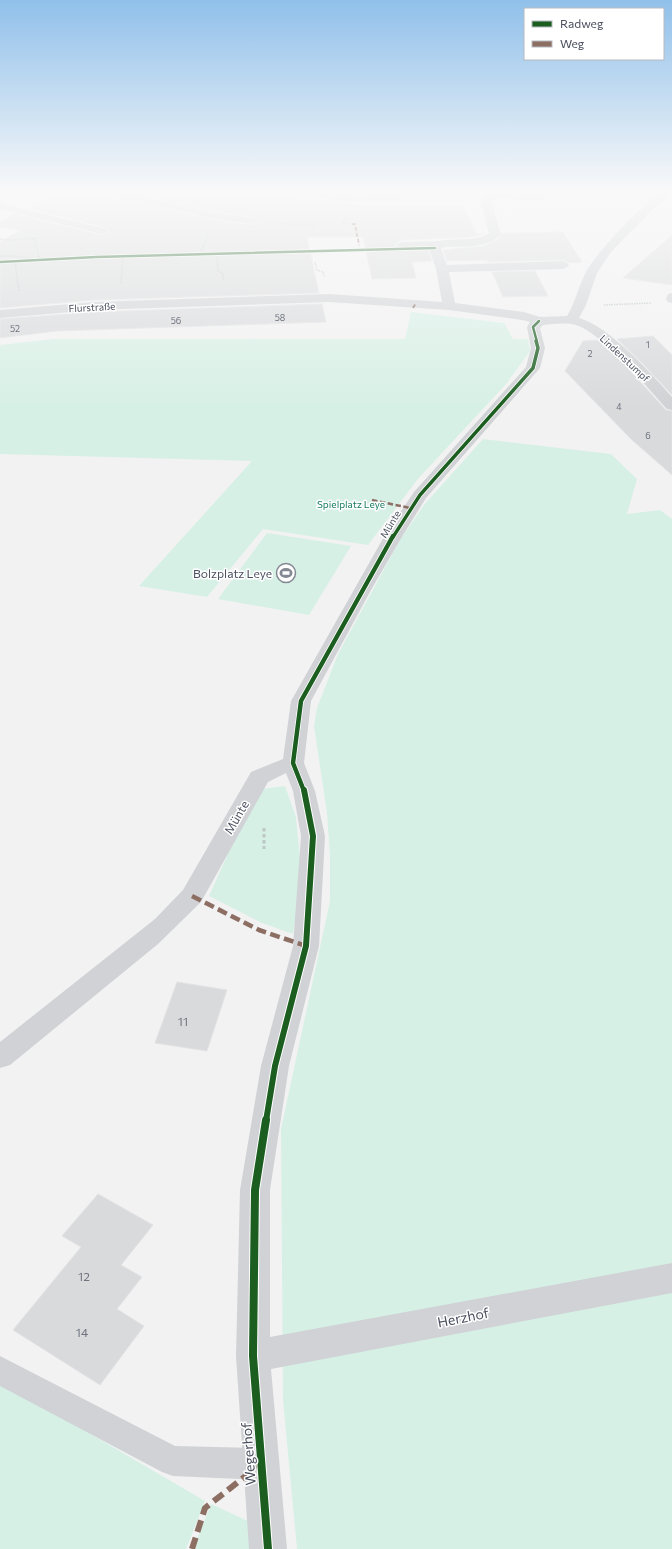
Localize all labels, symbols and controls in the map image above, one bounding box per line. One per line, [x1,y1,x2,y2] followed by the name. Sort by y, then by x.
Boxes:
[524,8,664,60] legend
[560,16,604,30] text: Radweg
[560,36,585,50] text: Weg
[68,300,116,314] street label: Flurstraße
[275,312,285,323] house number: 58
[171,315,181,326] house number: 56
[10,323,20,334] house number: 52
[598,332,652,384] street label: Lindenstumpf
[646,339,650,350] house number: 1
[588,348,593,359] house number: 2
[616,401,622,412] house number: 4
[645,430,651,441] house number: 6
[317,498,385,510] park label: Spielplatz Leye
[377,508,403,540] street label: Münte
[275,562,297,584] sports icon: Bolzplatz Leye
[193,566,272,580] place label: Bolzplatz Leye
[221,798,251,836] street label: Münte
[178,1014,188,1028] house number: 11
[78,1269,90,1283] house number: 12
[436,1304,491,1330] street label: Herzhof
[76,1325,88,1339] house number: 14
[237,1422,259,1486] street label: Wegerhof

